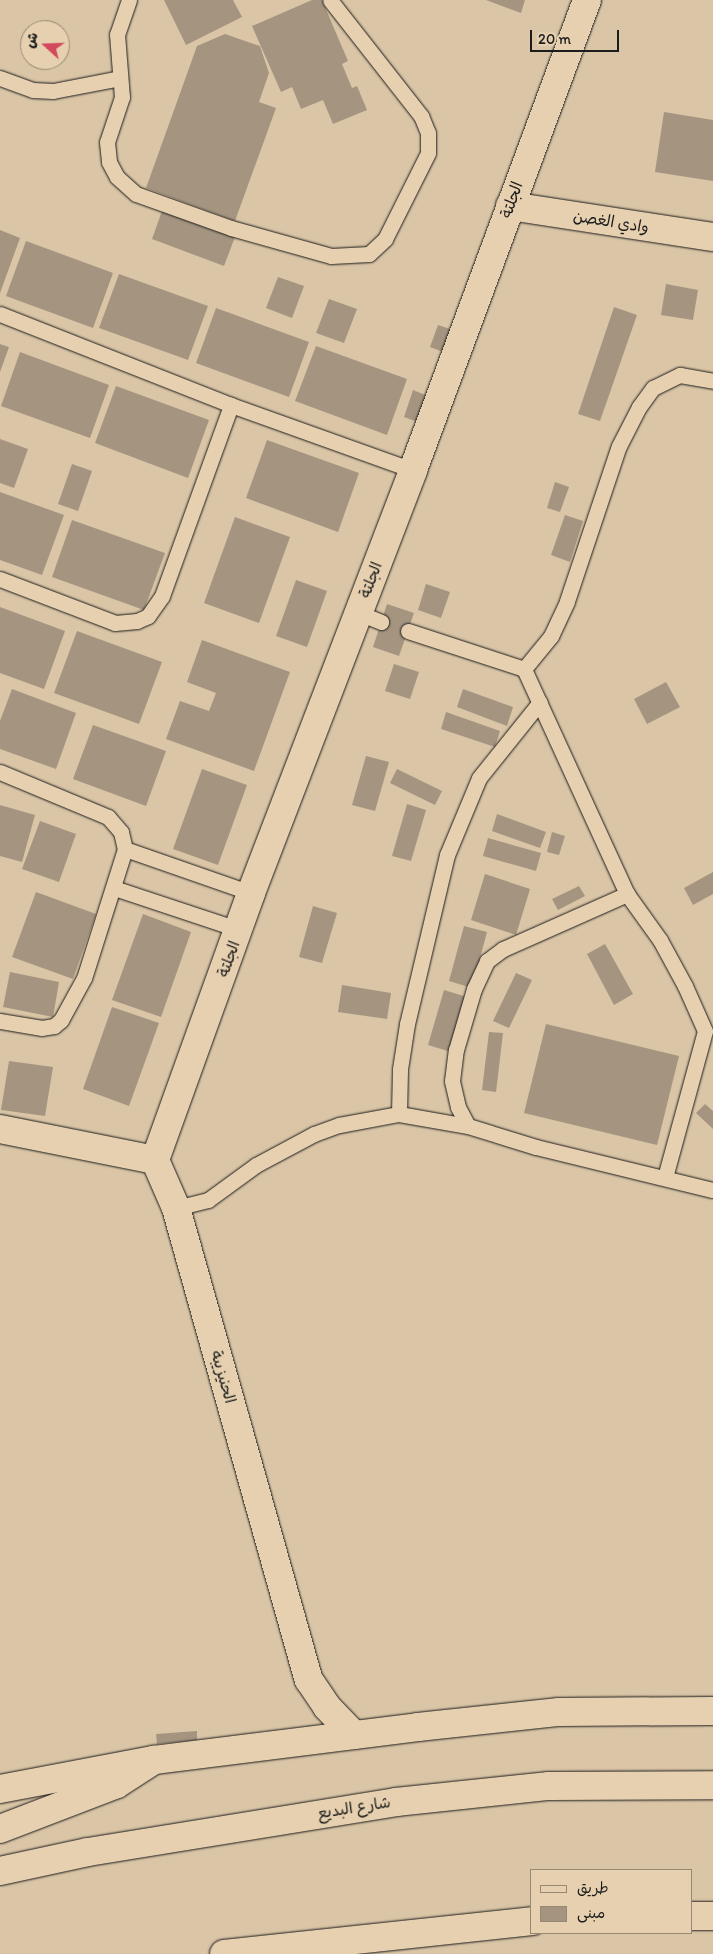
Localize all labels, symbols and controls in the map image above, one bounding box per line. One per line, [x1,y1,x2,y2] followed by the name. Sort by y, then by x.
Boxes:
[20,20,70,70] north arrow
[533,20,622,52] scale bar
[21,30,42,50] text: ش
[538,30,571,48] text: 20 m
[497,179,527,221] street label: الجلتة
[572,207,650,237] street label: وادي الغصن
[355,559,387,601] street label: الجلتة
[214,938,244,980] street label: الجلتة
[206,1348,240,1406] street label: الحنيزيبة
[316,1793,392,1823] street label: شارع البديع
[530,1869,693,1934] legend
[577,1879,609,1897] text: طريق
[577,1904,605,1922] text: مبنى

